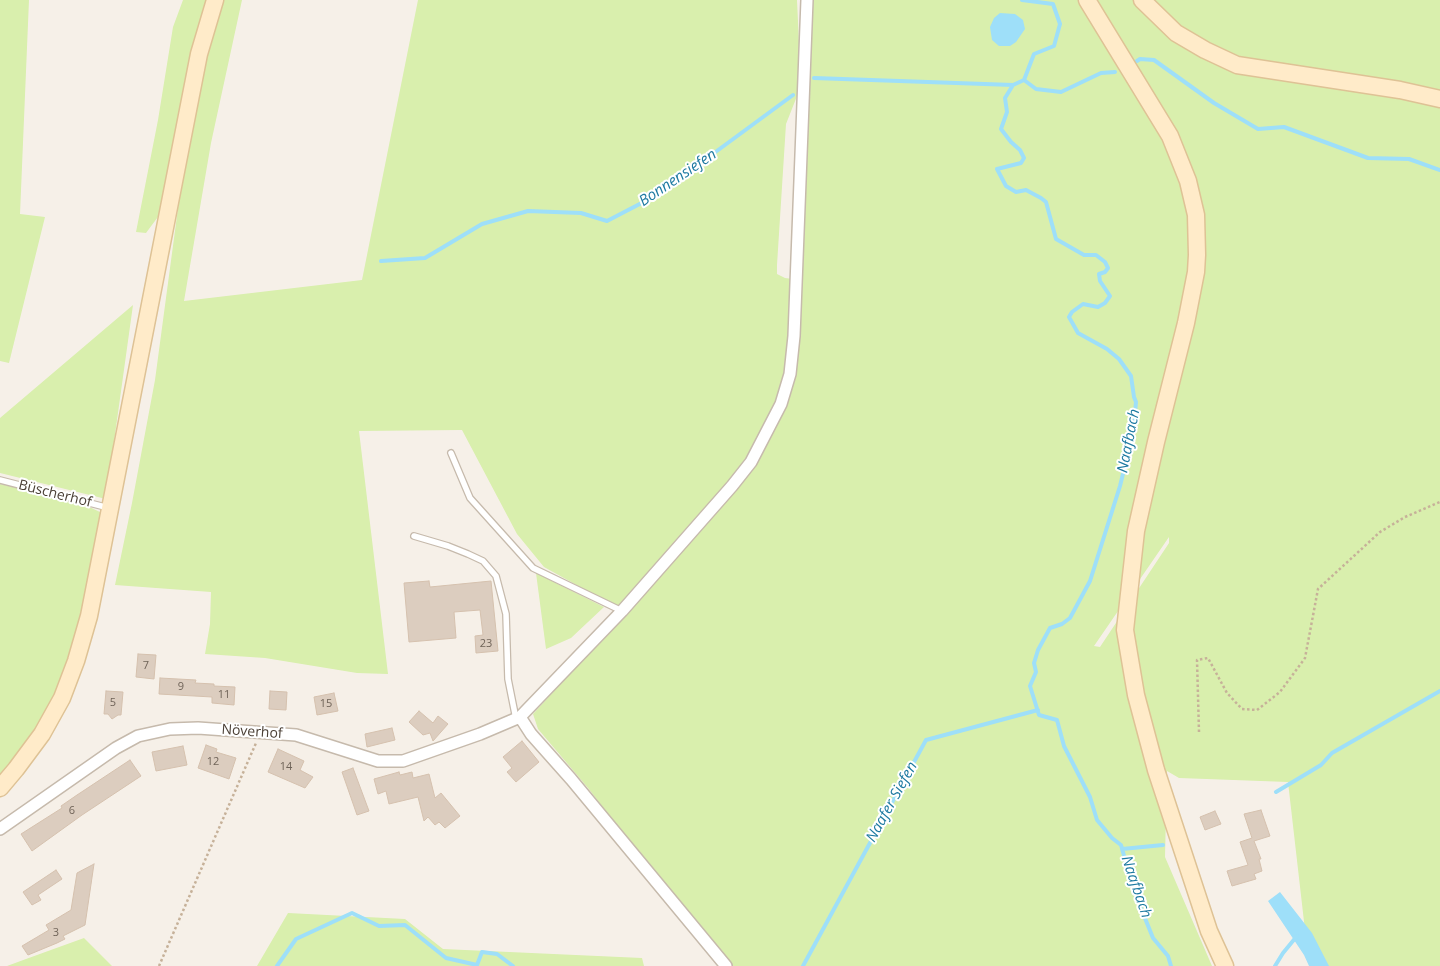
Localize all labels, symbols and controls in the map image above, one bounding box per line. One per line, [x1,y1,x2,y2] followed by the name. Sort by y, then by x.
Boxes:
[636,146,720,210] water label: Bonnensiefen
[1114,407,1144,475] water label: Naafbach
[17,477,93,511] street label: Büscherhof
[480,637,492,651] house number: 23
[143,659,149,673] house number: 7
[178,680,184,694] house number: 9
[218,688,230,702] house number: 11
[110,696,116,710] house number: 5
[320,697,332,711] house number: 15
[221,721,283,743] street label: Növerhof
[207,755,219,769] house number: 12
[863,759,921,845] water label: Naafer Siefen
[280,760,292,774] house number: 14
[69,804,75,818] house number: 6
[1117,853,1155,921] water label: Naafbach
[53,926,59,940] house number: 3

